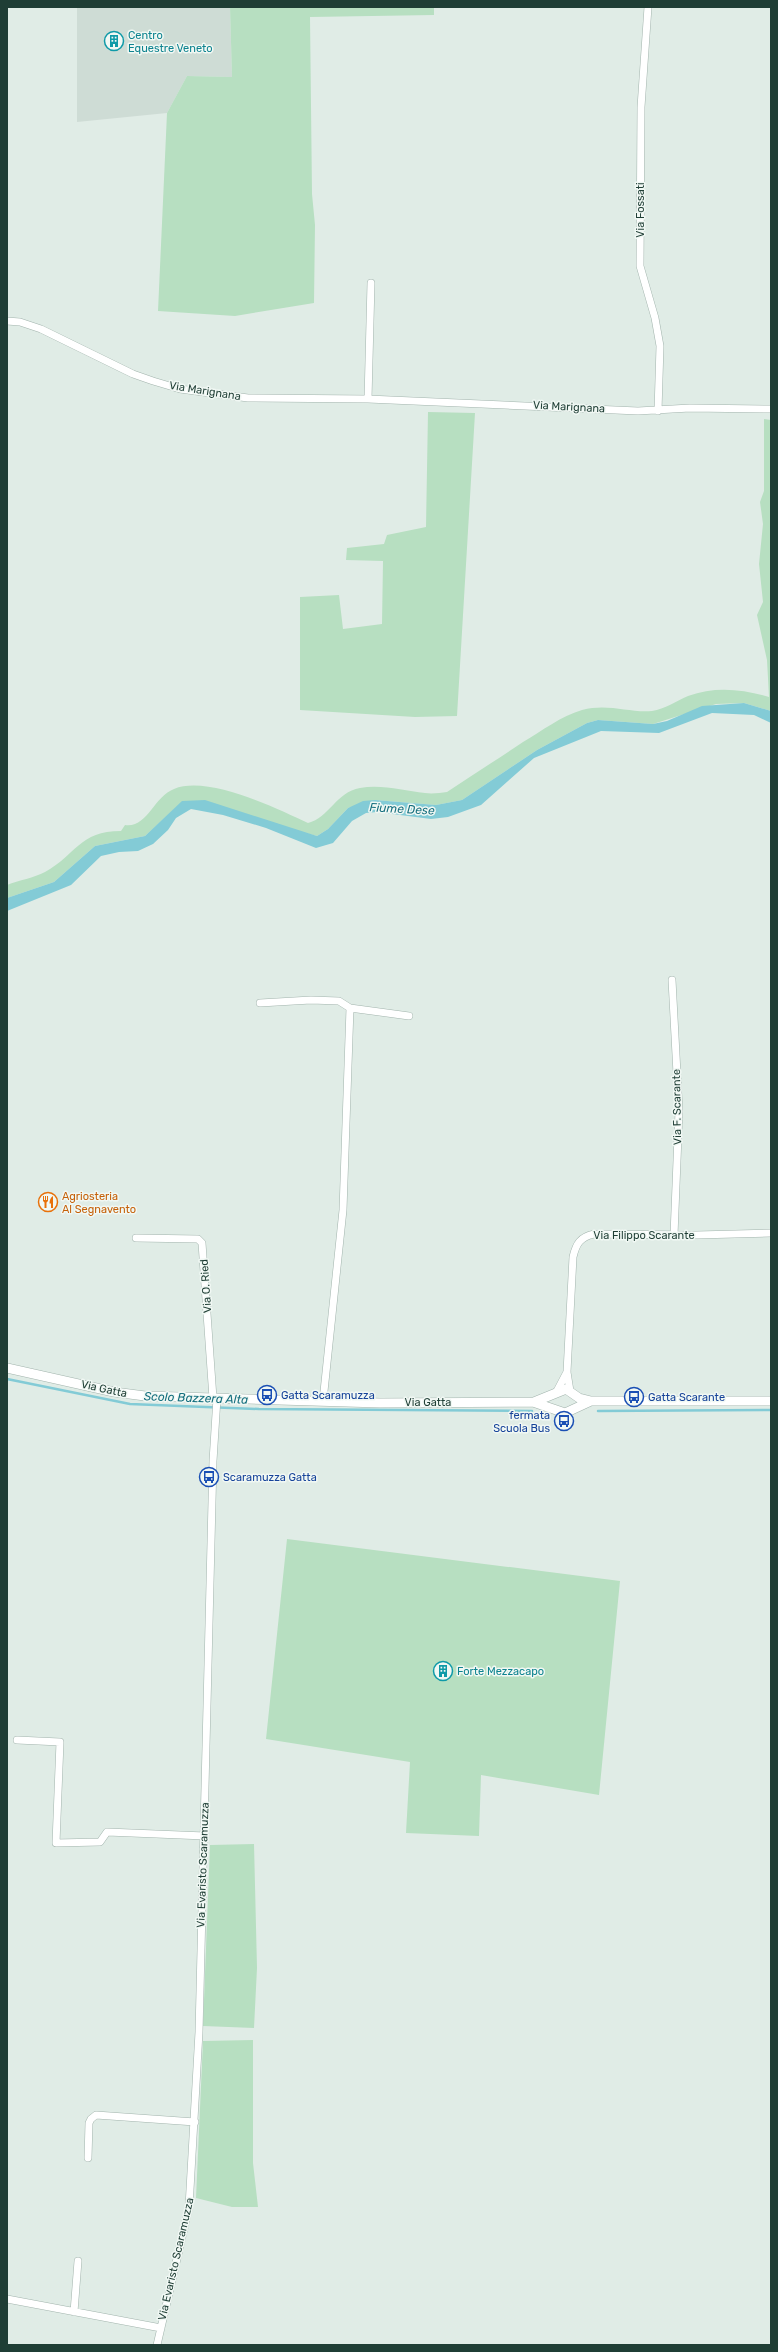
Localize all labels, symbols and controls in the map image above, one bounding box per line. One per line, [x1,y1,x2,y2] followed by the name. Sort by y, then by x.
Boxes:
[128,29,213,55] place label: Centro Equestre Veneto
[103,30,125,52] building icon: Centro Equestre Veneto
[634,182,647,238] street label: Via Fossati
[168,379,242,403] street label: Via Marignana
[533,399,605,415] street label: Via Marignana
[369,800,435,818] water label: Fiume Dese
[670,1069,684,1145] street label: Via F. Scarante
[62,1190,136,1216] place label: Agriosteria Al Segnavento
[37,1191,59,1213] restaurant icon: Agriosteria Al Segnavento
[593,1229,695,1242] street label: Via Filippo Scarante
[198,1259,214,1313] street label: Via O. Ried
[80,1378,128,1400] street label: Via Gatta
[256,1384,278,1406] bus stop icon: Gatta Scaramuzza
[623,1386,645,1408] bus stop icon: Gatta Scarante
[144,1389,248,1407] water label: Scolo Bazzera Alta
[281,1389,375,1402] place label: Gatta Scaramuzza
[648,1391,725,1404] place label: Gatta Scarante
[405,1396,451,1409] street label: Via Gatta
[493,1409,550,1435] place label: fermata Scuola Bus
[553,1410,575,1432] bus stop icon: fermata Scuola Bus
[198,1466,220,1488] bus stop icon: Scaramuzza Gatta
[223,1471,317,1484] place label: Scaramuzza Gatta
[432,1660,454,1682] building icon: Forte Mezzacapo
[457,1665,544,1678] place label: Forte Mezzacapo
[194,1802,212,1928] street label: Via Evaristo Scaramuzza
[156,2196,196,2322] street label: Via Evaristo Scaramuzza

